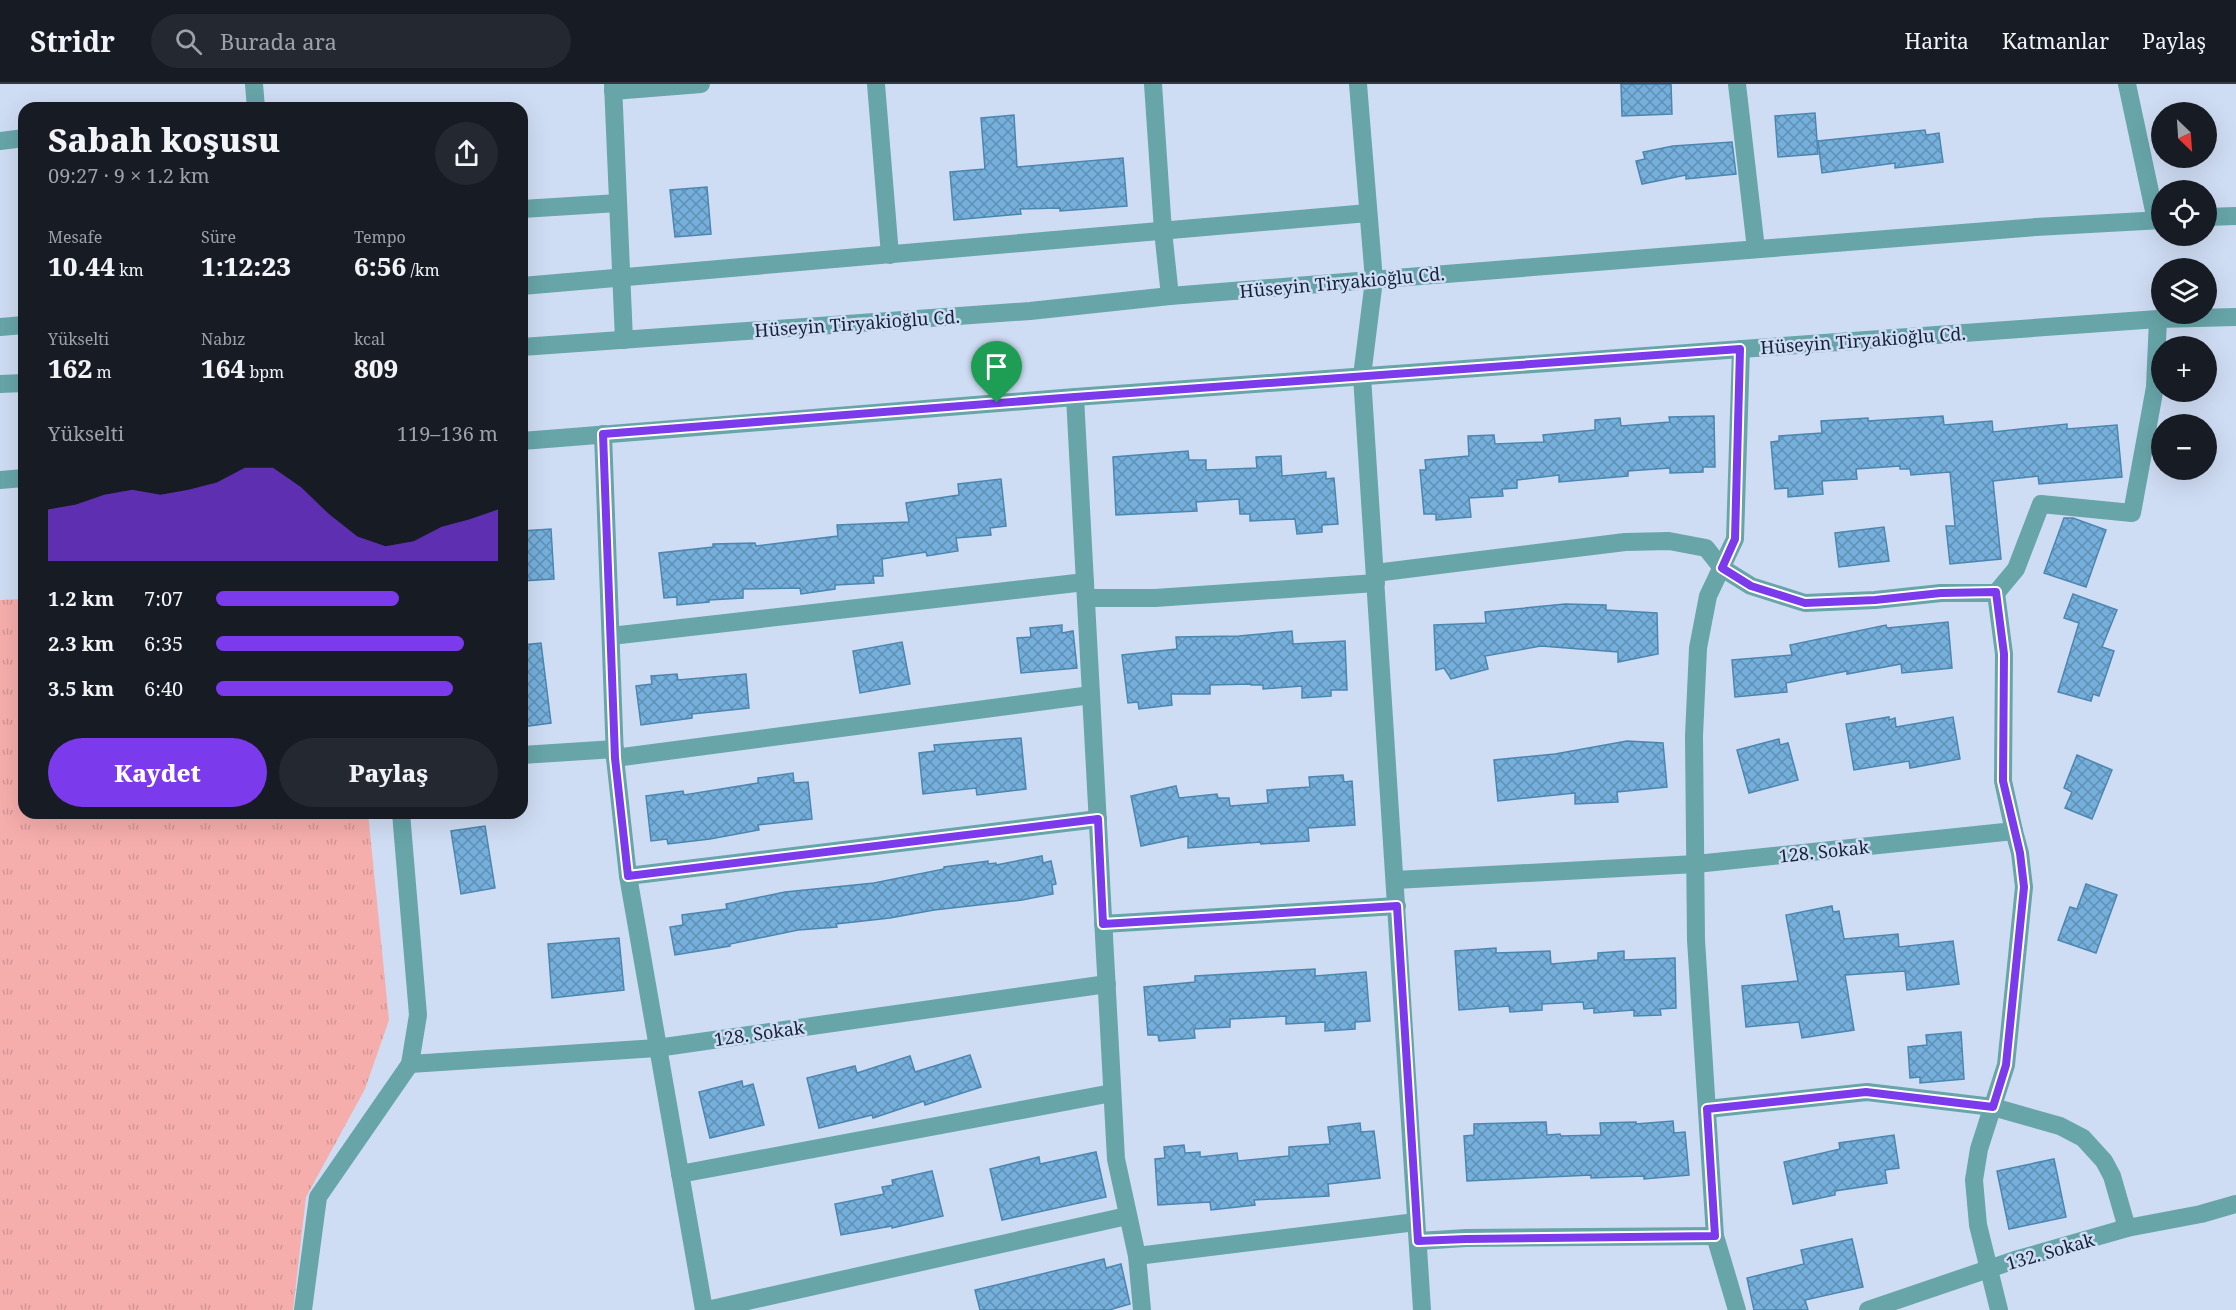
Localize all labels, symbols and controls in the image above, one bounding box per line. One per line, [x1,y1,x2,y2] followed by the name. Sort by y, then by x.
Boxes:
[151,14,571,68] search box
[30,22,115,60] text: Stridr
[172,25,205,58] icon: search
[220,26,337,56] text: Burada ara
[1905,27,1969,55] text: Harita
[2002,27,2109,55] text: Katmanlar
[2142,27,2206,55] text: Paylaş
[2151,102,2217,168] north arrow
[2151,102,2217,480] map controls
[48,117,280,162] text: Sabah koşusu
[435,122,498,185] button: share
[48,162,210,189] text: 09:27 · 9 × 1.2 km
[2151,180,2217,246] button: locate
[48,226,102,248] text: Mesafe
[201,226,236,248] text: Süre
[354,226,406,248] text: Tempo
[48,248,115,284] text: 10.44
[201,248,291,284] text: 1:12:23
[354,248,406,284] text: 6:56
[2151,258,2217,324] button: layers
[115,259,144,281] text: km
[406,259,440,281] text: /km
[1238,261,1446,303] street label: Hüseyin Tiryakioğlu Cd.
[753,304,961,342] street label: Hüseyin Tiryakioğlu Cd.
[1759,321,1967,359] street label: Hüseyin Tiryakioğlu Cd.
[48,328,109,350] text: Yükselti
[201,328,245,350] text: Nabız
[354,328,385,350] text: kcal
[2151,336,2217,402] button: +
[971,341,1022,403] pin
[48,350,92,386] text: 162
[201,350,245,386] text: 164
[354,350,398,386] text: 809
[980,350,1013,383] icon: arrive
[92,361,112,383] text: m
[245,361,284,383] text: bpm
[2151,414,2217,480] button: −
[48,420,124,447] text: Yükselti
[397,420,498,447] text: 119–136 m
[48,585,114,612] text: 1.2 km
[144,585,183,612] text: 7:07
[48,630,114,657] text: 2.3 km
[144,630,183,657] text: 6:35
[48,675,114,702] text: 3.5 km
[144,675,183,702] text: 6:40
[48,738,267,807] button: Kaydet
[279,738,498,807] button: Paylaş
[1778,834,1871,868] street label: 128. Sokak
[712,1015,806,1051] street label: 128. Sokak
[2003,1227,2097,1275] street label: 132. Sokak

